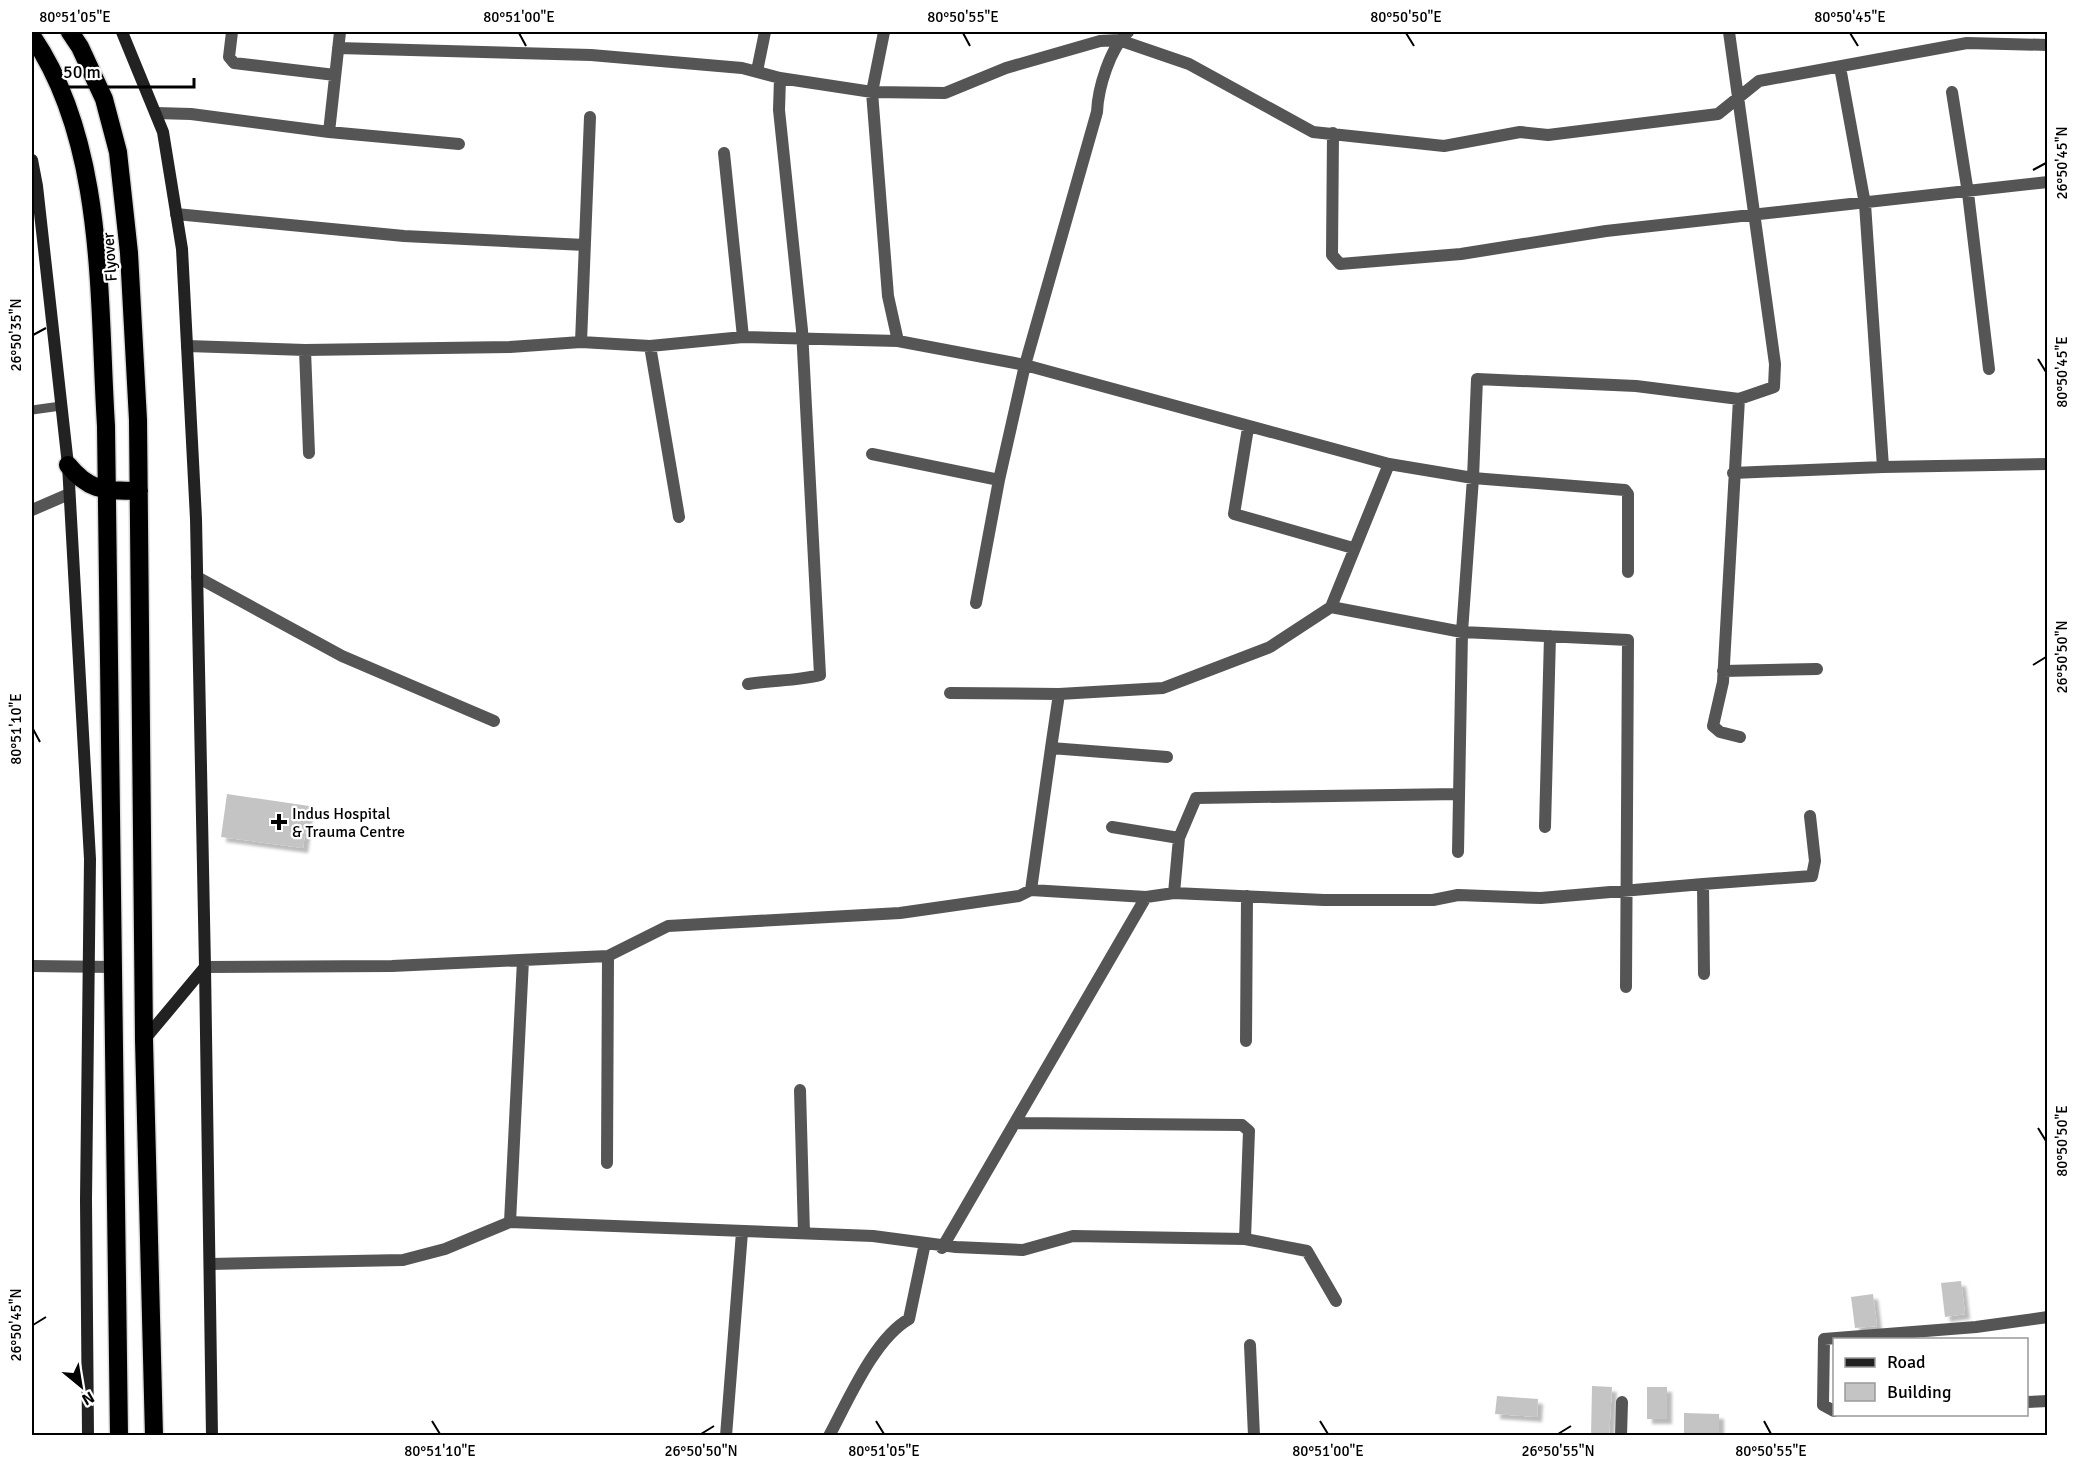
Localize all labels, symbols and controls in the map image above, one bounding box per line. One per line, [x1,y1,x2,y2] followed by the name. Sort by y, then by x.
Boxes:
[39,8,111,26] text: 80°51'05"E
[483,8,555,26] text: 80°51'00"E
[927,8,999,26] text: 80°50'55"E
[1370,8,1442,26] text: 80°50'50"E
[1814,8,1886,26] text: 80°50'45"E
[54,51,194,89] scale bar
[63,61,101,83] text: 50 m
[2053,126,2071,200] text: 26°50'45"N
[98,232,122,282] street label: Flyover
[7,298,25,372] text: 26°50'35"N
[2053,336,2071,408] text: 80°50'45"E
[2053,620,2071,694] text: 26°50'50"N
[7,693,25,765] text: 80°51'10"E
[292,804,405,842] place label: Indus Hospital & Trauma Centre
[270,813,288,831] marker: Indus Hospital & Trauma Centre
[2053,1105,2071,1177] text: 80°50'50"E
[7,1288,25,1362] text: 26°50'45"N
[1833,1338,2028,1416] legend
[1887,1351,1926,1373] text: Road
[51,1356,111,1416] north arrow
[1887,1381,1951,1403] text: Building
[78,1387,98,1410] text: N
[404,1442,476,1460] text: 80°51'10"E
[664,1442,738,1460] text: 26°50'50"N
[848,1442,920,1460] text: 80°51'05"E
[1292,1442,1364,1460] text: 80°51'00"E
[1521,1442,1595,1460] text: 26°50'55"N
[1735,1442,1807,1460] text: 80°50'55"E

